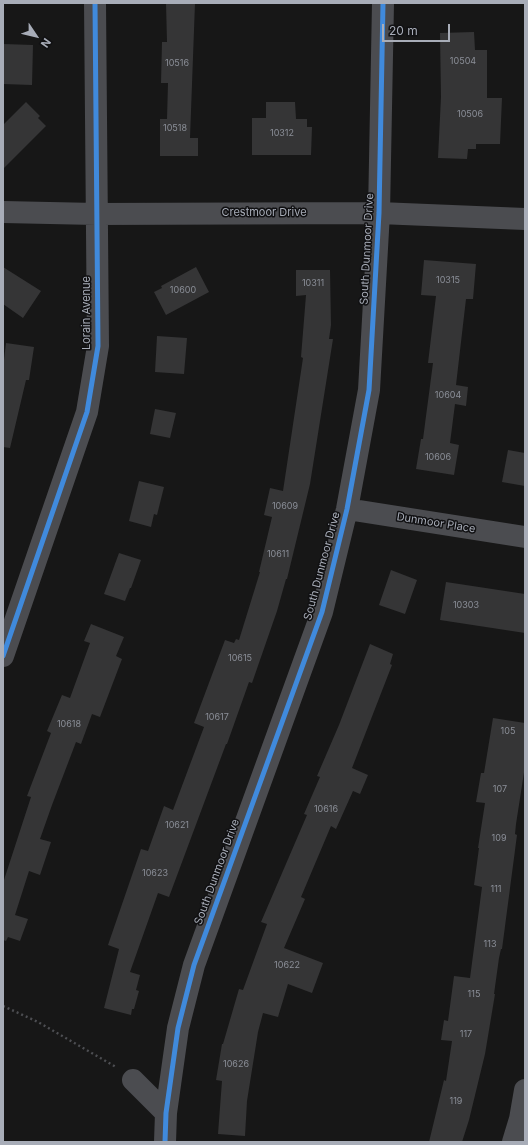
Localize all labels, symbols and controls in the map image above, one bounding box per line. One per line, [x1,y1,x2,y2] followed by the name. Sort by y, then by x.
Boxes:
[16,16,56,56] north arrow
[384,16,452,42] scale bar
[389,23,418,38] text: 20 m
[38,35,54,50] text: N
[450,56,476,66] house number: 10504
[165,58,189,68] house number: 10516
[457,109,483,119] house number: 10506
[163,123,187,133] house number: 10518
[270,128,294,138] house number: 10312
[357,193,377,305] street label: South Dunmoor Drive
[221,206,307,220] street label: Crestmoor Drive
[436,275,460,285] house number: 10315
[80,276,94,350] street label: Lorain Avenue
[302,278,324,288] house number: 10311
[170,285,196,295] house number: 10600
[435,390,461,400] house number: 10604
[425,452,451,462] house number: 10606
[272,501,298,511] house number: 10609
[301,510,343,622] street label: South Dunmoor Drive
[396,510,476,536] street label: Dunmoor Place
[267,549,289,559] house number: 10611
[453,600,479,610] house number: 10303
[228,653,252,663] house number: 10615
[205,712,229,722] house number: 10617
[57,719,81,729] house number: 10618
[501,726,515,736] house number: 105
[493,784,507,794] house number: 107
[314,804,338,814] house number: 10616
[192,817,242,927] street label: South Dunmoor Drive
[165,820,189,830] house number: 10621
[492,833,506,843] house number: 109
[142,868,168,878] house number: 10623
[491,884,501,894] house number: 111
[484,939,496,949] house number: 113
[274,960,300,970] house number: 10622
[468,989,480,999] house number: 115
[460,1029,472,1039] house number: 117
[223,1059,249,1069] house number: 10626
[450,1096,462,1106] house number: 119

